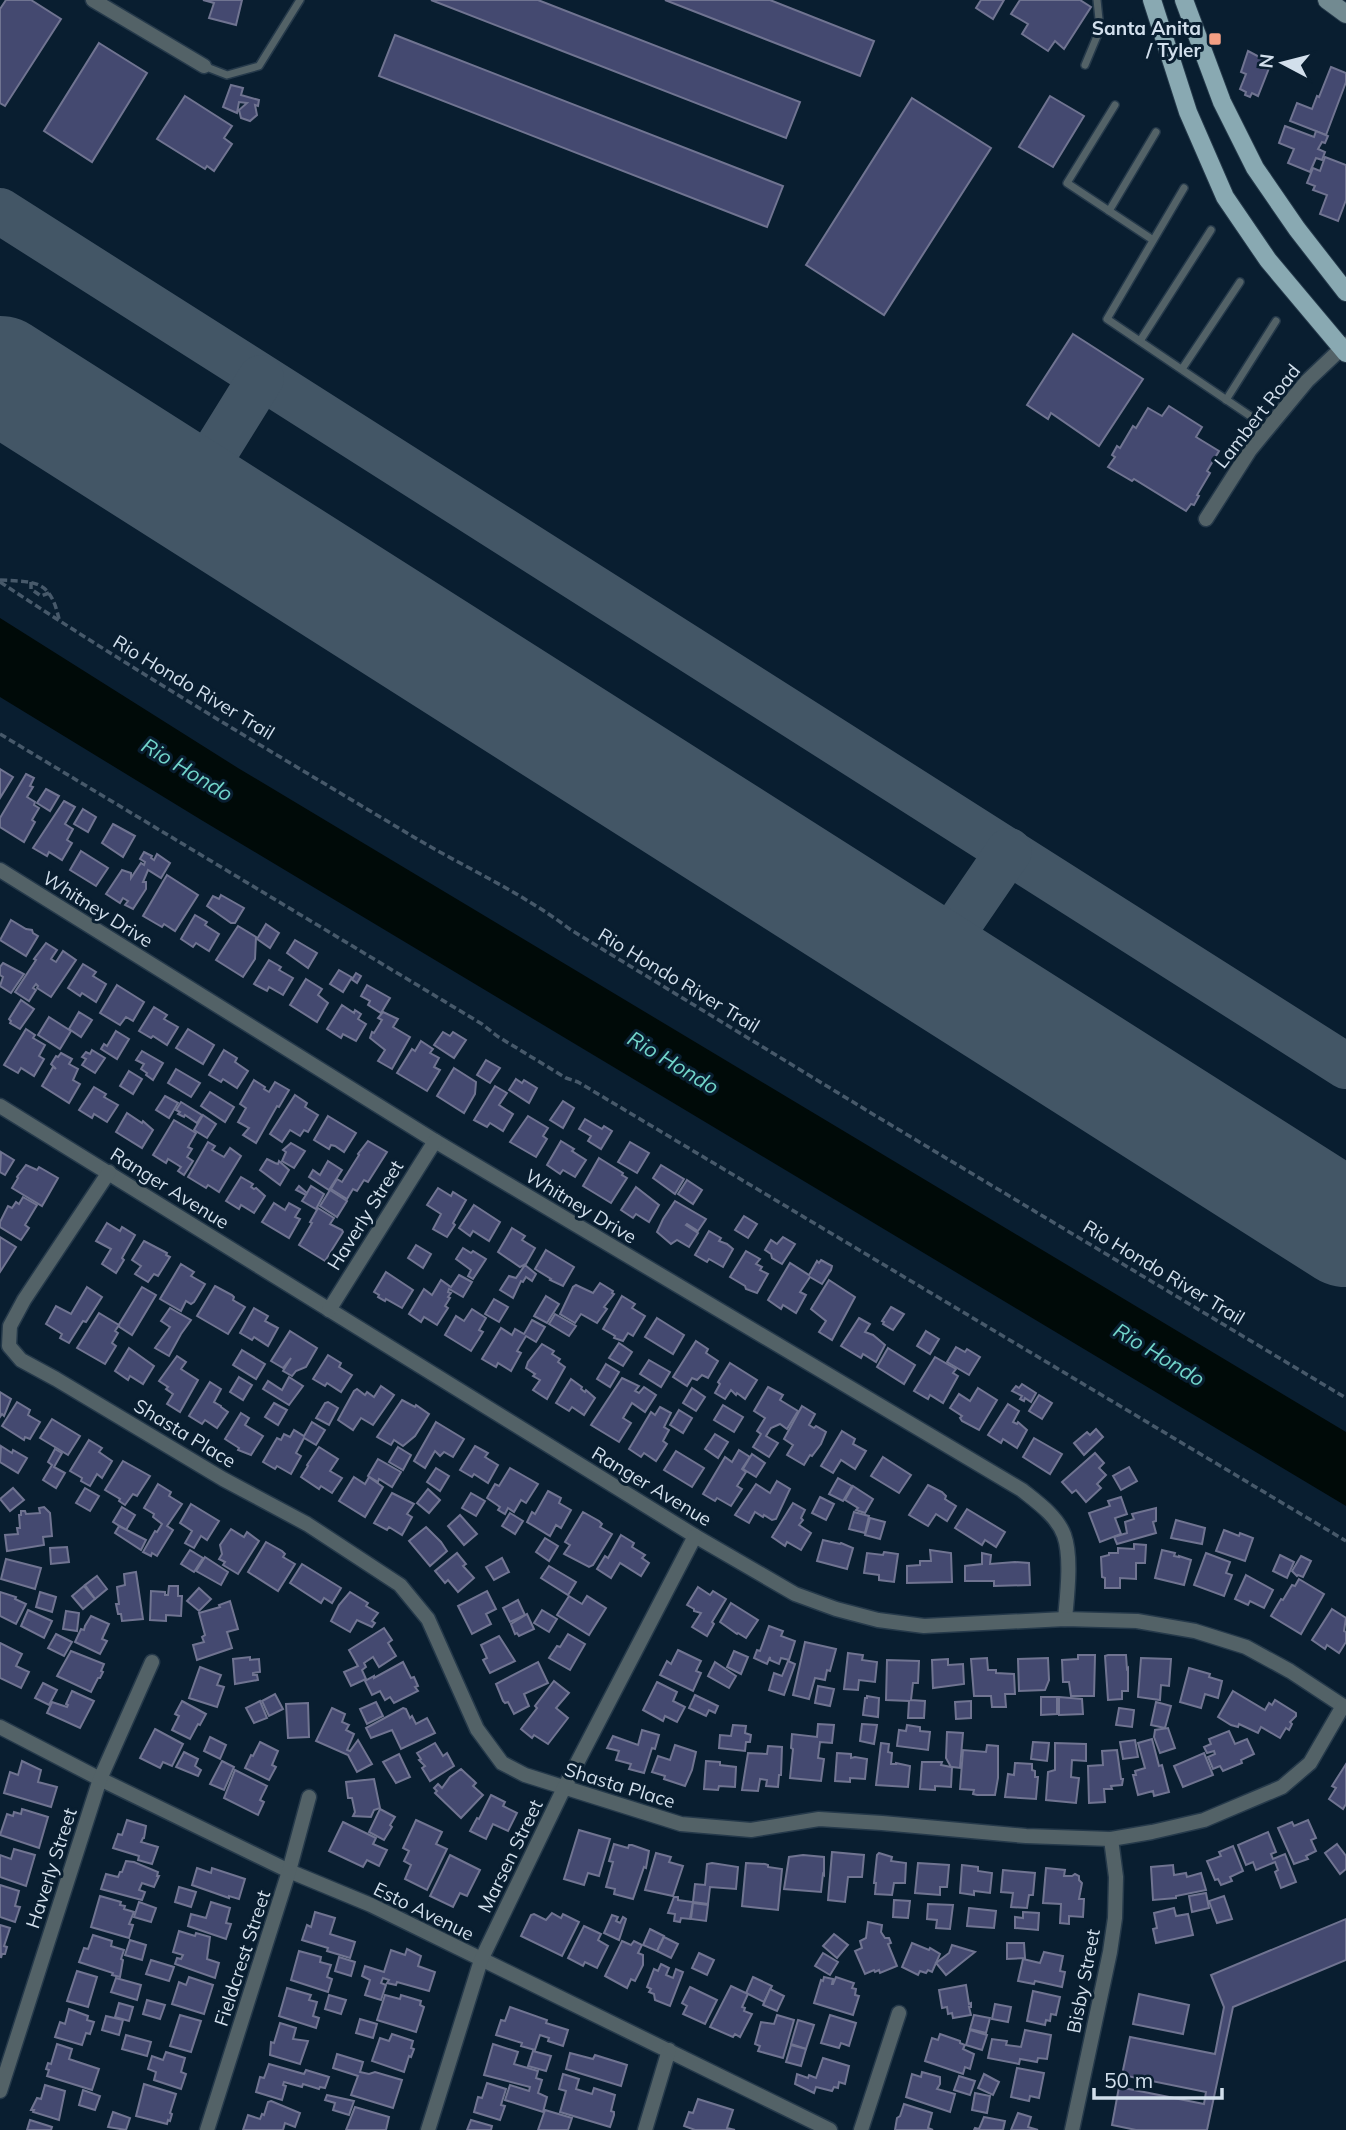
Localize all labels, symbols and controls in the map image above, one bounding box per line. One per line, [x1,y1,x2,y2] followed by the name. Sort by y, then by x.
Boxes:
[1092,16,1202,62] place label: Santa Anita / Tyler
[1248,28,1318,98] north arrow
[1207,31,1223,47] marker: Santa Anita / Tyler
[1253,52,1279,70] text: N
[1209,359,1305,473] street label: Lambert Road
[109,629,279,745] street label: Rio Hondo River Trail
[137,732,238,807] water label: Rio Hondo
[38,866,158,952] street label: Whitney Drive
[594,922,764,1038] street label: Rio Hondo River Trail
[623,1025,724,1100] water label: Rio Hondo
[106,1142,234,1234] street label: Ranger Avenue
[322,1155,409,1274] street label: Haverly Street
[521,1163,641,1249] street label: Whitney Drive
[1079,1214,1249,1330] street label: Rio Hondo River Trail
[1109,1317,1210,1392] water label: Rio Hondo
[130,1393,240,1473] street label: Shasta Place
[588,1441,716,1531] street label: Ranger Avenue
[562,1757,678,1813] street label: Shasta Place
[472,1795,548,1916] street label: Marsen Street
[20,1804,82,1931] street label: Haverly Street
[370,1876,478,1946] street label: Esto Avenue
[209,1887,275,2029] street label: Fieldcrest Street
[1061,1926,1105,2035] street label: Bisby Street
[1094,2056,1222,2100] scale bar
[1104,2067,1153,2093] text: 50 m

